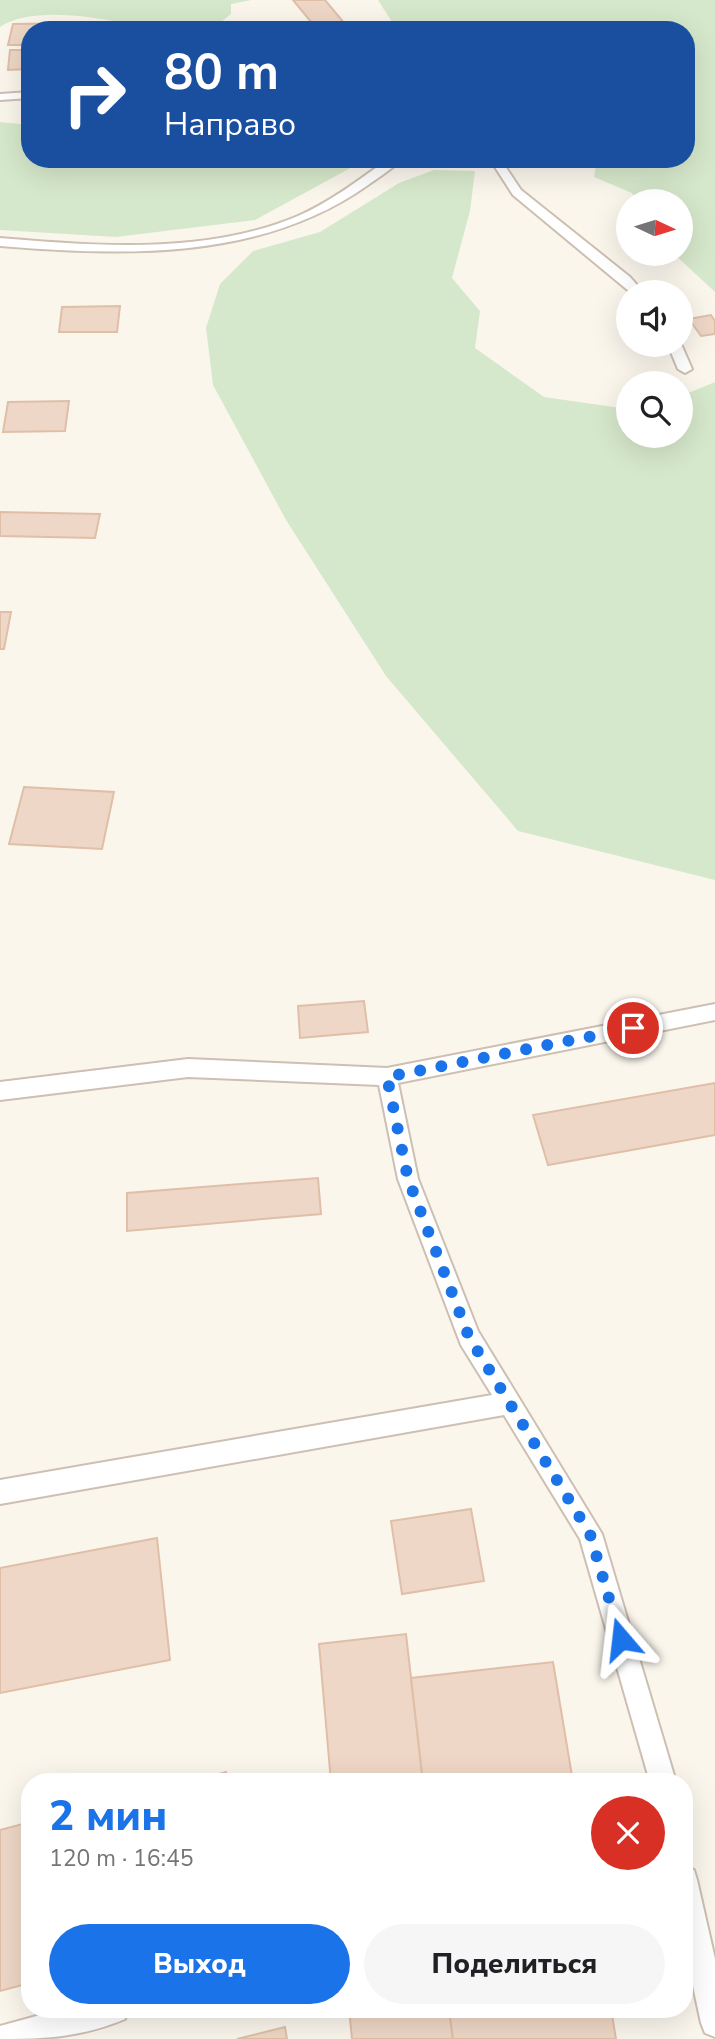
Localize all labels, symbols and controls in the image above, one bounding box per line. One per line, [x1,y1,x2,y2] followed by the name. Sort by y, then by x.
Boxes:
[164,39,279,106] text: 80 m
[49,49,140,140] icon: right
[164,103,296,146] text: Направо
[616,189,693,266] north arrow
[616,189,693,448] map controls
[616,280,693,357] button: sound
[616,371,693,448] button: search
[603,998,663,1058] pin
[614,1009,652,1047] icon: arrive
[584,1602,658,1676] position arrow
[49,1788,167,1845] text: 2 мин
[591,1796,665,1870] button: close
[49,1843,194,1874] text: 120 m · 16:45
[49,1924,350,2004] button: Выход
[364,1924,665,2004] button: Поделиться

